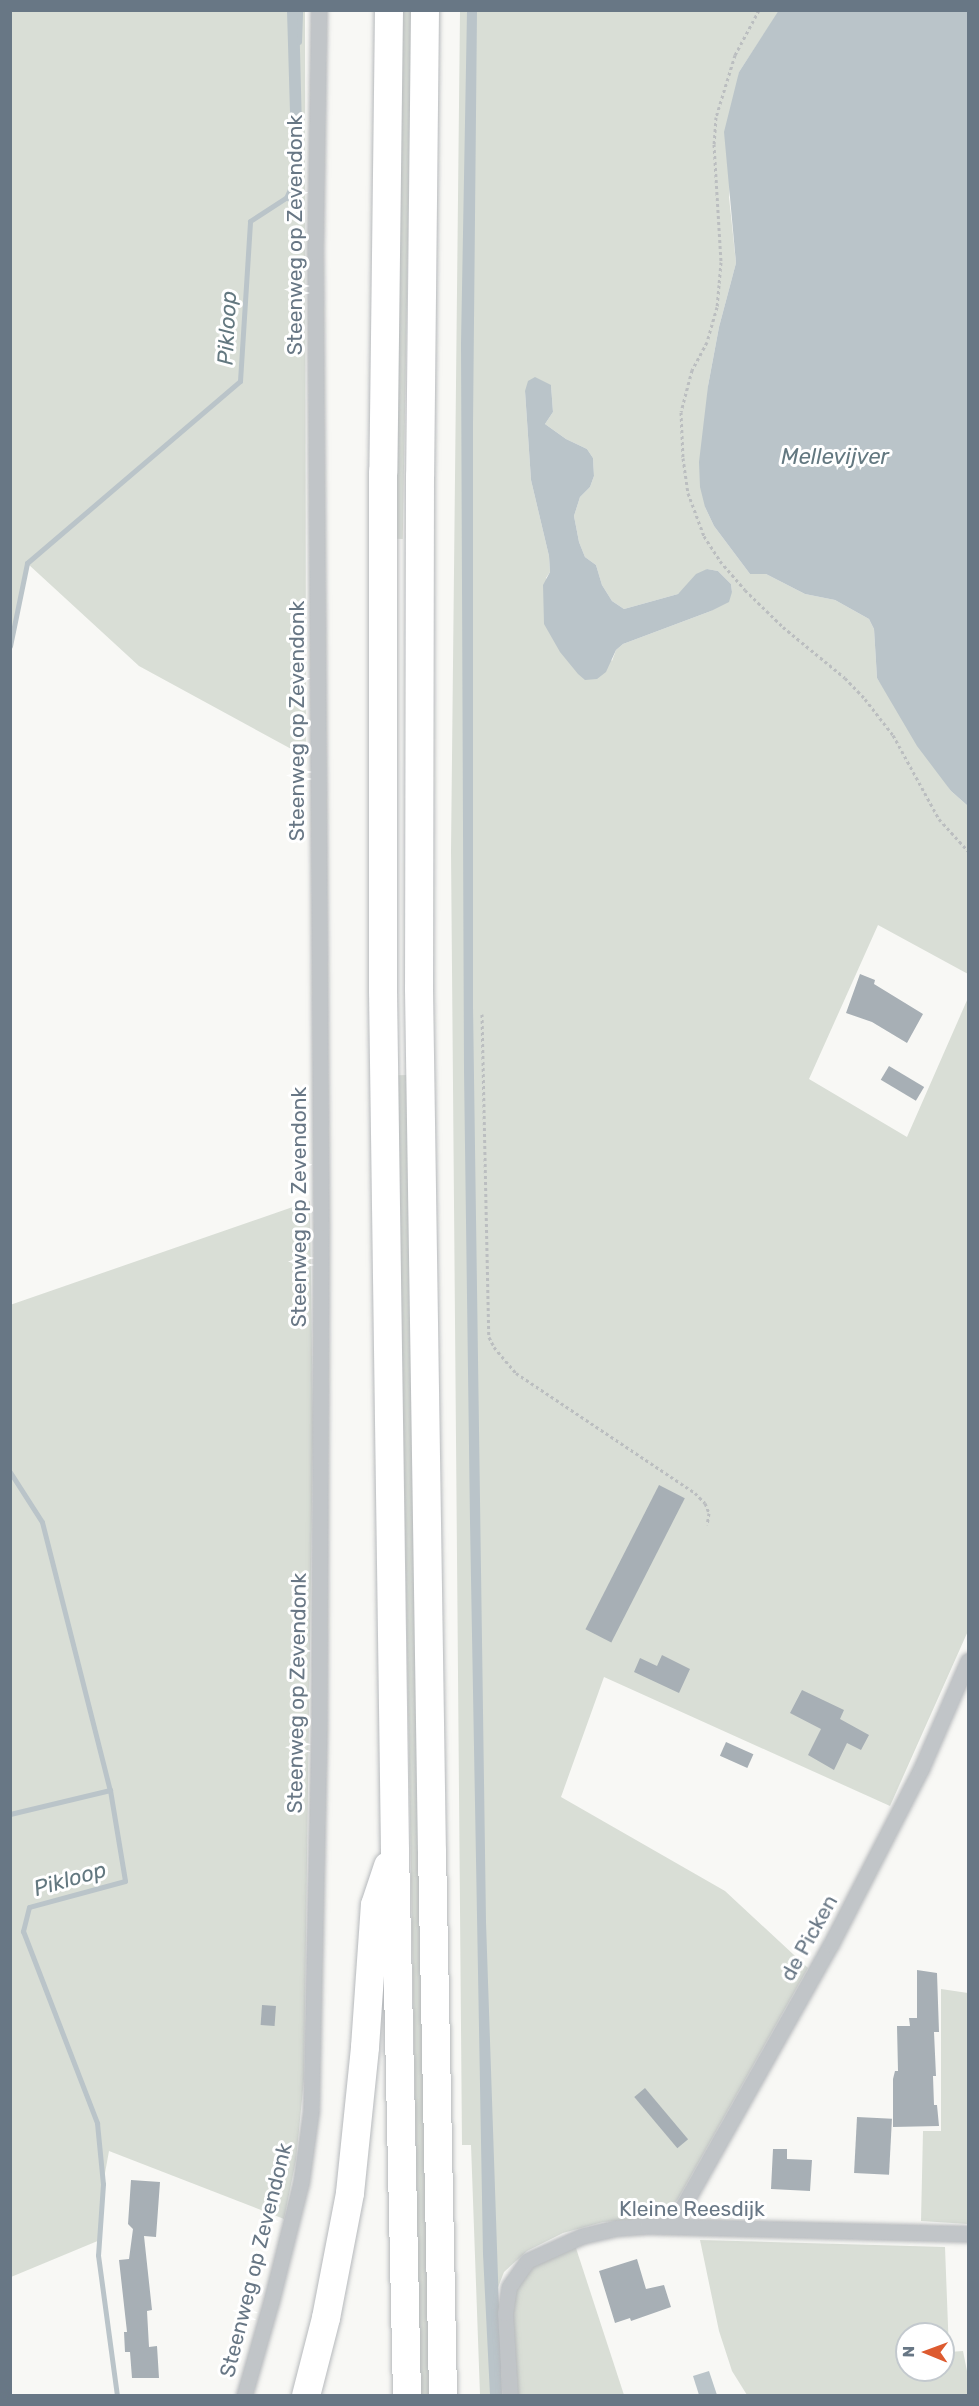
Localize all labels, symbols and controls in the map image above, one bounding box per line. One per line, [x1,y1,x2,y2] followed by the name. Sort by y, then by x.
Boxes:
[282,115,308,355] street label: Steenweg op Zevendonk
[212,290,242,366] water label: Pikloop
[781,444,889,470] water label: Mellevijver
[284,601,310,841] street label: Steenweg op Zevendonk
[286,1087,312,1327] street label: Steenweg op Zevendonk
[282,1573,312,1813] street label: Steenweg op Zevendonk
[31,1856,109,1902] water label: Pikloop
[775,1891,843,1985] street label: de Picken
[215,2140,297,2380] street label: Steenweg op Zevendonk
[619,2196,765,2222] street label: Kleine Reesdijk
[895,2322,955,2382] north arrow
[899,2346,918,2358] text: N

